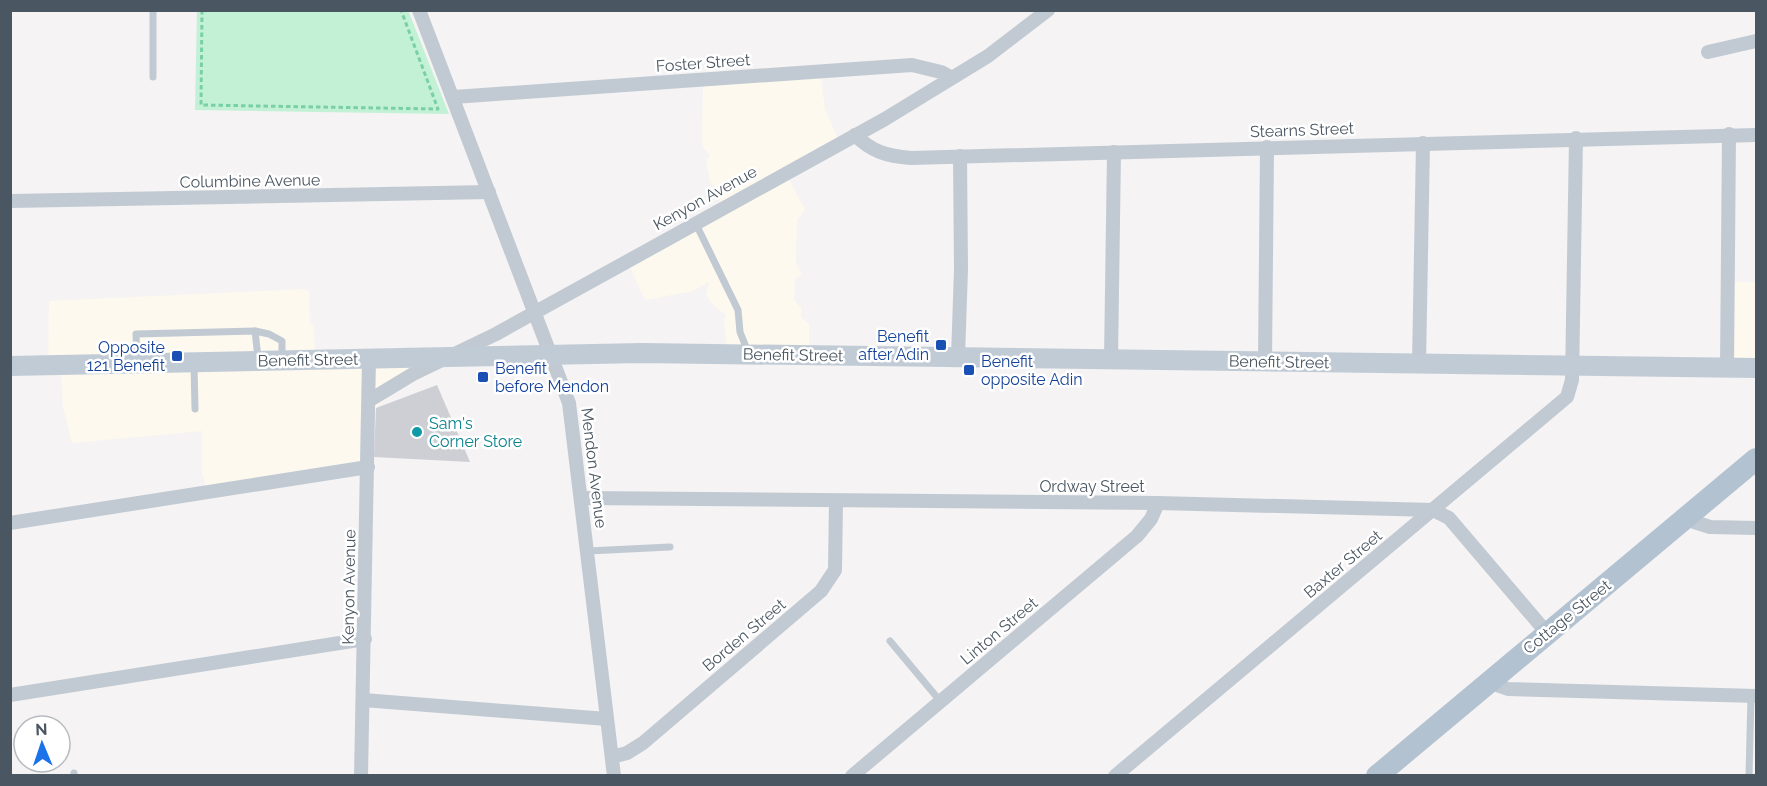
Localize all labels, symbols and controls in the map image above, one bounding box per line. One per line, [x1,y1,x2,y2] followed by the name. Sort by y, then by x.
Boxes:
[655,50,751,76] street label: Foster Street
[1250,119,1355,141] street label: Stearns Street
[650,162,760,234] street label: Kenyon Avenue
[179,170,321,192] street label: Columbine Avenue
[858,327,930,364] place label: Benefit after Adin
[87,338,166,375] place label: Opposite 121 Benefit
[934,338,948,352] marker: Benefit after Adin
[743,345,844,365] street label: Benefit Street
[170,349,184,363] marker: Opposite 121 Benefit
[258,350,359,370] street label: Benefit Street
[981,352,1083,389] place label: Benefit opposite Adin
[1229,352,1330,372] street label: Benefit Street
[495,359,609,396] place label: Benefit before Mendon
[962,363,976,377] marker: Benefit opposite Adin
[476,370,490,384] marker: Benefit before Mendon
[577,407,611,529] street label: Mendon Avenue
[429,414,522,451] place label: Sam's Corner Store
[410,425,424,439] marker: Sam's Corner Store
[1039,477,1145,496] street label: Ordway Street
[1300,526,1386,602] street label: Baxter Street
[338,529,360,645] street label: Kenyon Avenue
[1519,575,1615,658] street label: Cottage Street
[957,593,1042,669] street label: Linton Street
[699,594,790,675] street label: Borden Street
[12,714,72,774] north arrow
[35,720,48,739] text: N

